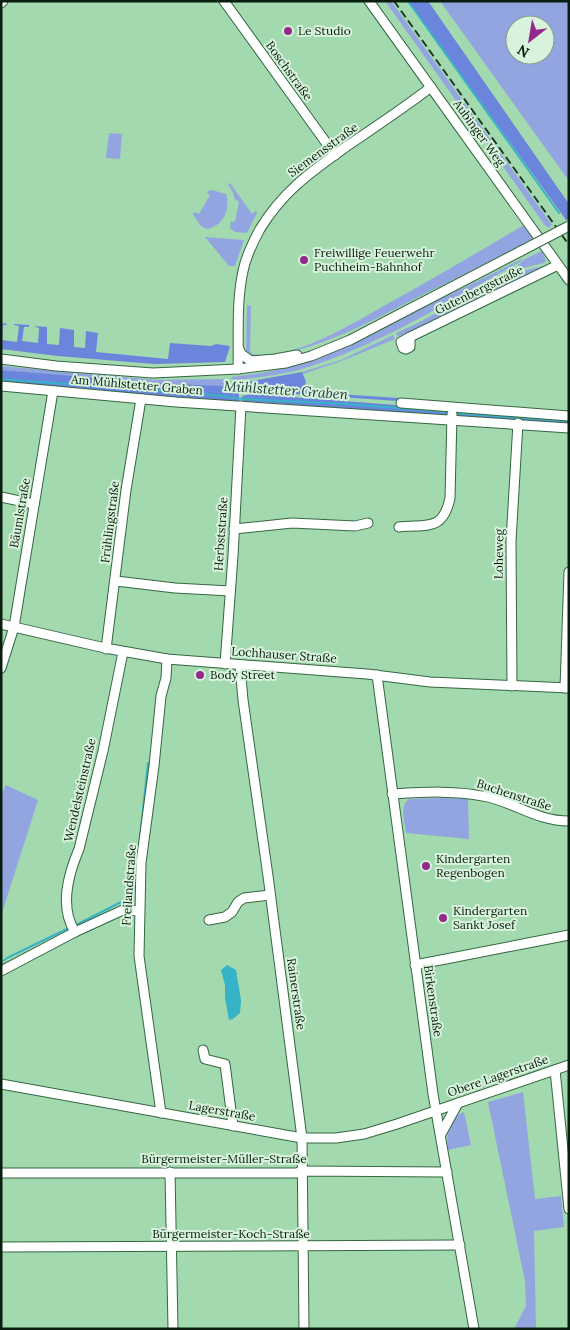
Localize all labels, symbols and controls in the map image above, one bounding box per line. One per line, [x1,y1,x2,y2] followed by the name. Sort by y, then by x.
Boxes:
[505,15,555,65] north arrow
[298,23,351,38] place label: Le Studio
[282,25,294,37] marker: Le Studio
[263,38,316,104] street label: Boschstraße
[514,41,533,62] text: N
[450,96,509,169] street label: Aubinger Weg
[285,119,361,180] street label: Siemensstraße
[314,245,436,274] place label: Freiwillige Feuerwehr Puchheim-Bahnhof
[298,254,310,266] marker: Freiwillige Feuerwehr Puchheim-Bahnhof
[432,262,526,317] street label: Gutenbergstraße
[70,371,204,398] street label: Am Mühlstetter Graben
[223,377,349,403] water label: Mühlstetter Graben
[6,476,33,549] street label: Bäumlstraße
[97,479,122,564] street label: Frühlingstraße
[210,496,231,571] street label: Herbststraße
[491,528,506,579] street label: Loheweg
[231,643,338,666] street label: Lochhauser Straße
[210,667,275,682] place label: Body Street
[194,669,206,681] marker: Body Street
[60,736,99,843] street label: Wendelsteinstraße
[475,775,554,814] street label: Buchenstraße
[118,843,139,926] street label: Freilandstraße
[436,851,510,880] place label: Kindergarten Regenbogen
[420,860,432,872] marker: Kindergarten Regenbogen
[453,903,527,932] place label: Kindergarten Sankt Josef
[437,912,449,924] marker: Kindergarten Sankt Josef
[284,957,309,1031] street label: Rainerstraße
[421,964,446,1038] street label: Birkenstraße
[445,1051,551,1100] street label: Obere Lagerstraße
[187,1097,257,1124] street label: Lagerstraße
[141,1151,307,1166] street label: Bürgermeister-Müller-Straße
[152,1226,310,1241] street label: Bürgermeister-Koch-Straße

